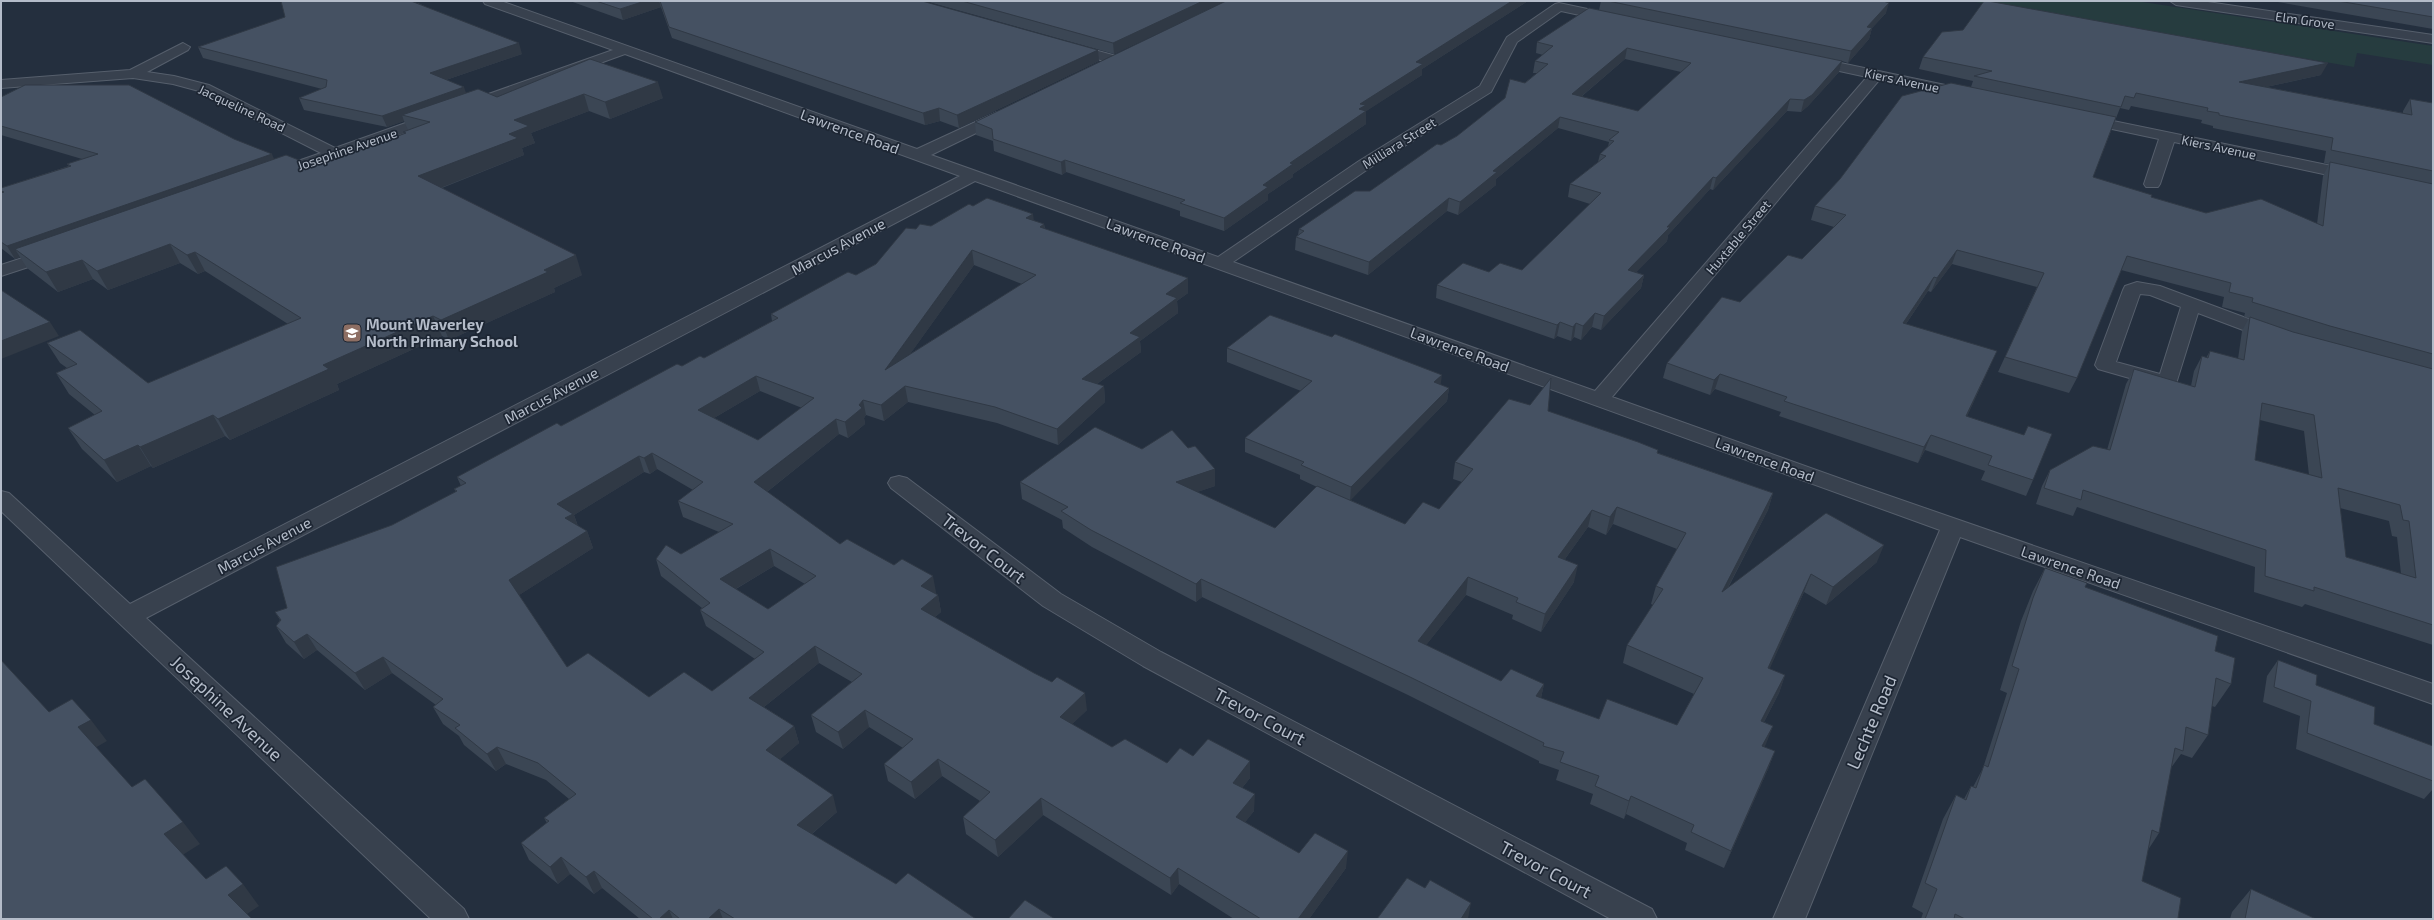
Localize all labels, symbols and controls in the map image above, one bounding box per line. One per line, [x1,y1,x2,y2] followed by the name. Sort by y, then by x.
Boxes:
[2274,8,2336,32] street label: Elm Grove
[1863,64,1941,96] street label: Kiers Avenue
[196,81,288,135] street label: Jacqueline Road
[798,105,902,157] street label: Lawrence Road
[1359,114,1439,172] street label: Milliara Street
[295,124,399,174] street label: Josephine Avenue
[2180,131,2258,163] street label: Kiers Avenue
[1702,196,1774,278] street label: Huxtable Street
[788,214,888,278] street label: Marcus Avenue
[1104,214,1208,266] street label: Lawrence Road
[366,315,518,351] place label: Mount Waverley North Primary School
[341,322,363,344] school or university icon: Mount Waverley North Primary School
[1408,323,1512,375] street label: Lawrence Road
[501,363,601,427] street label: Marcus Avenue
[1713,433,1817,485] street label: Lawrence Road
[938,508,1031,588] street label: Trevor Court
[214,513,314,577] street label: Marcus Avenue
[2019,542,2123,592] street label: Lawrence Road
[167,651,287,765] street label: Josephine Avenue
[1841,672,1901,772] street label: Lechte Road
[1210,683,1310,749] street label: Trevor Court
[1496,836,1596,902] street label: Trevor Court

